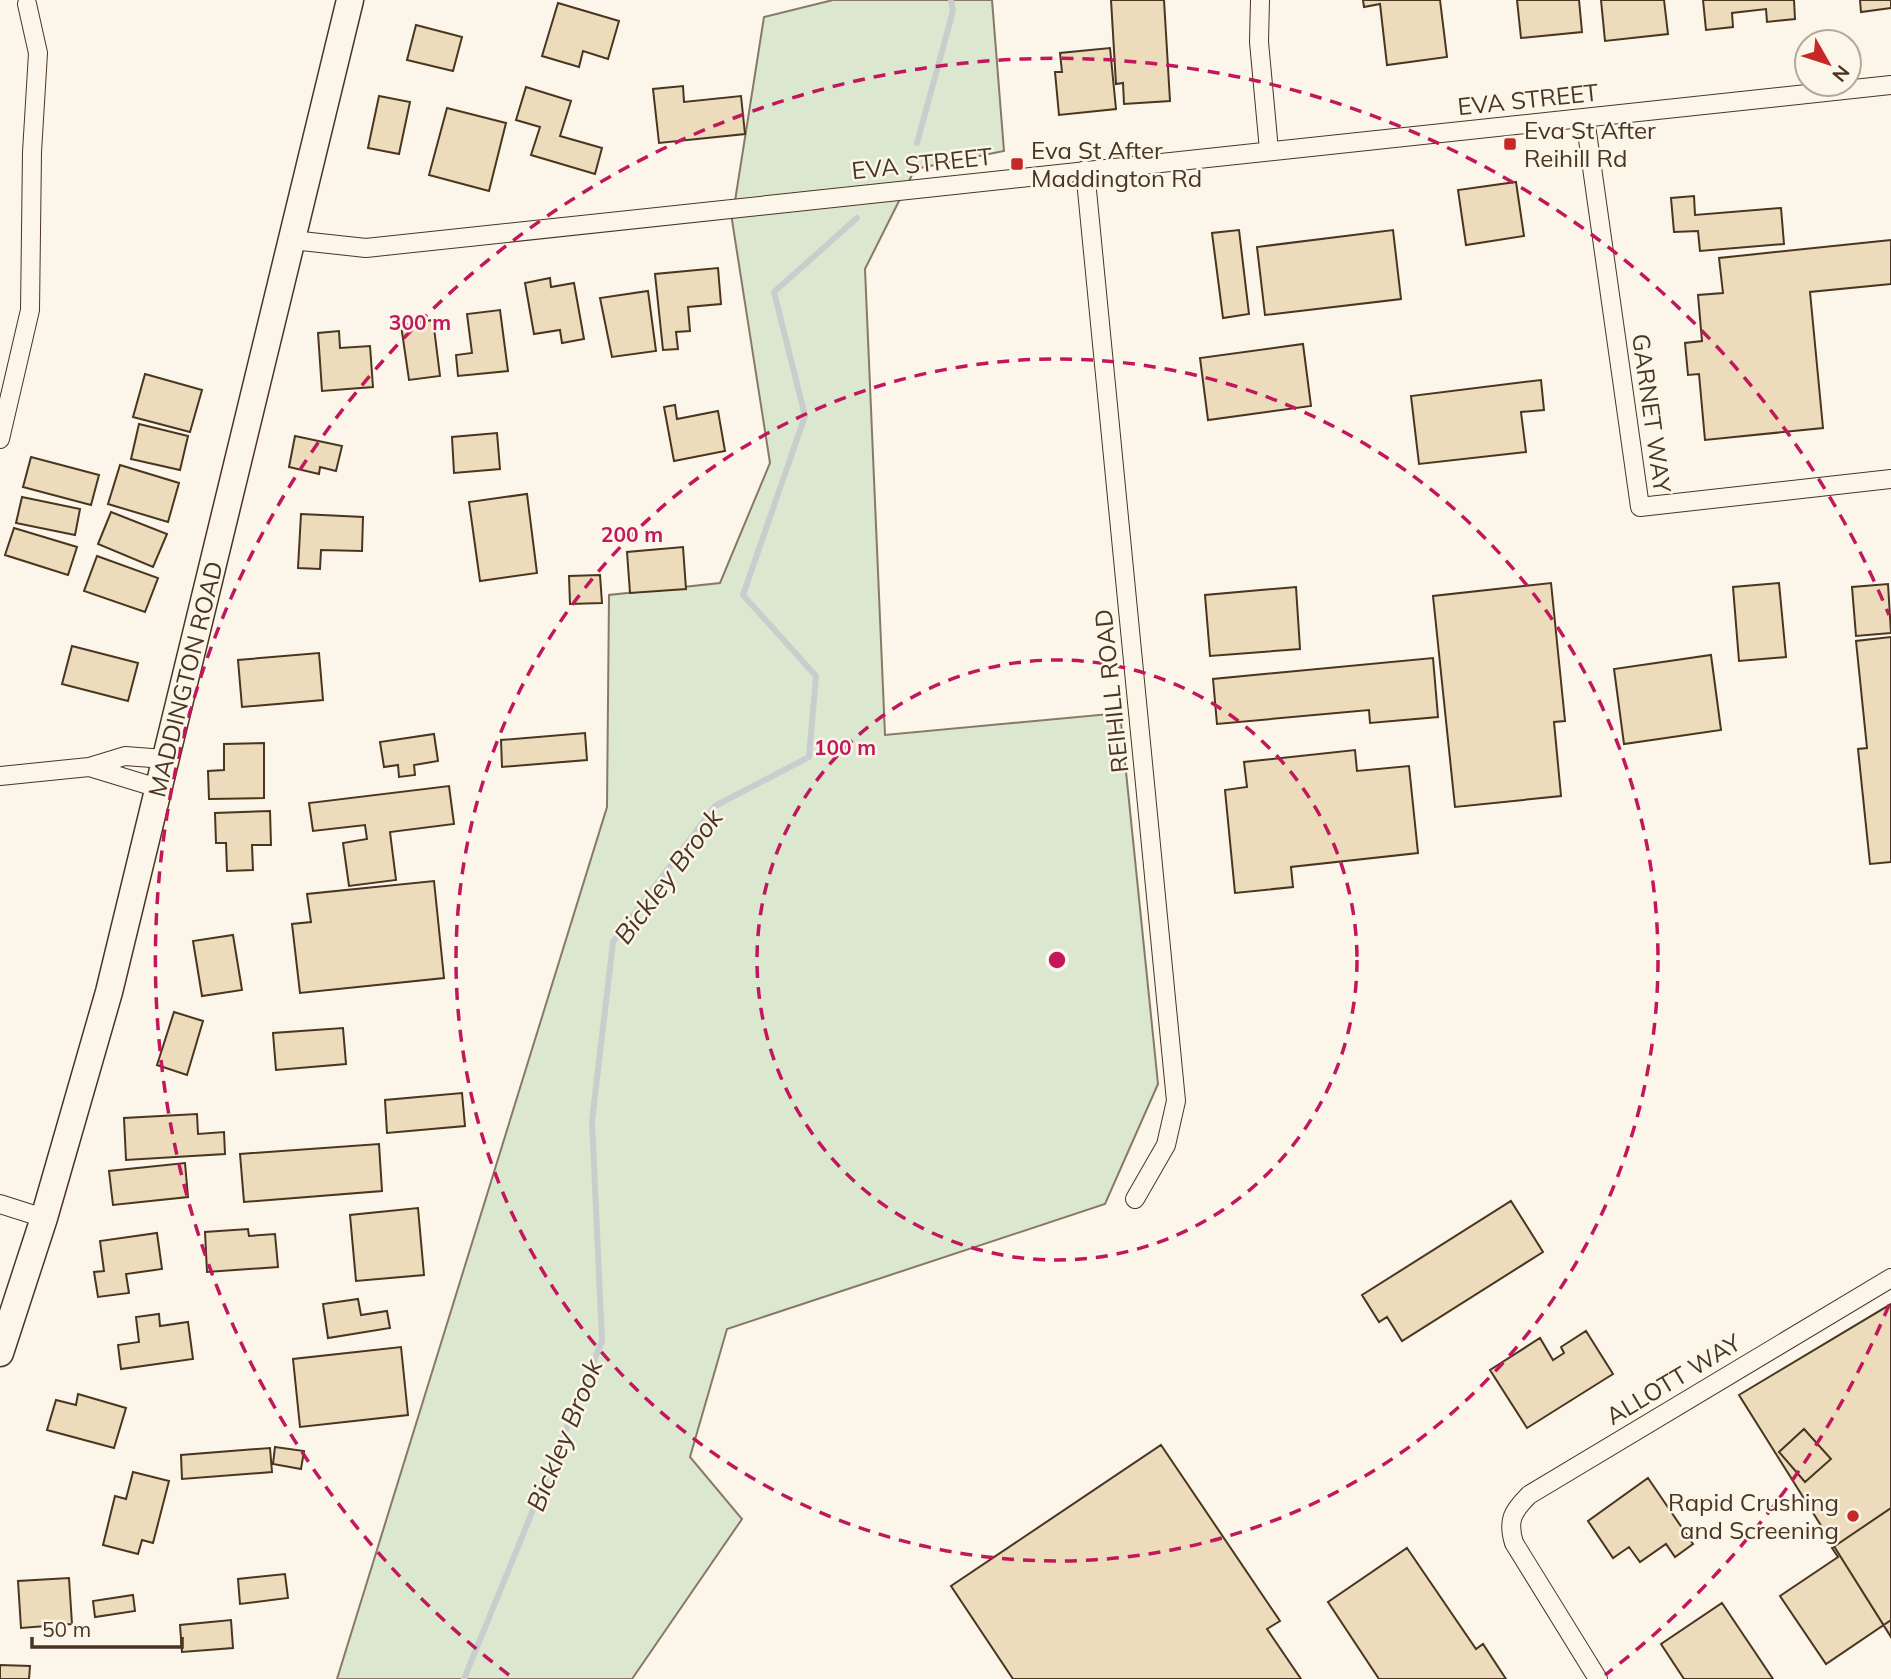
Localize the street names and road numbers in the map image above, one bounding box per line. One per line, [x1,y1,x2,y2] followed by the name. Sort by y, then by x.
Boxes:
[1456,77,1600,121] street label: EVA STREET
[850,141,994,185] street label: EVA STREET
[1626,332,1678,495] street label: GARNET WAY
[141,558,229,800] street label: MADDINGTON ROAD
[1087,608,1135,774] street label: REIHILL ROAD
[1600,1327,1746,1431] street label: ALLOTT WAY

